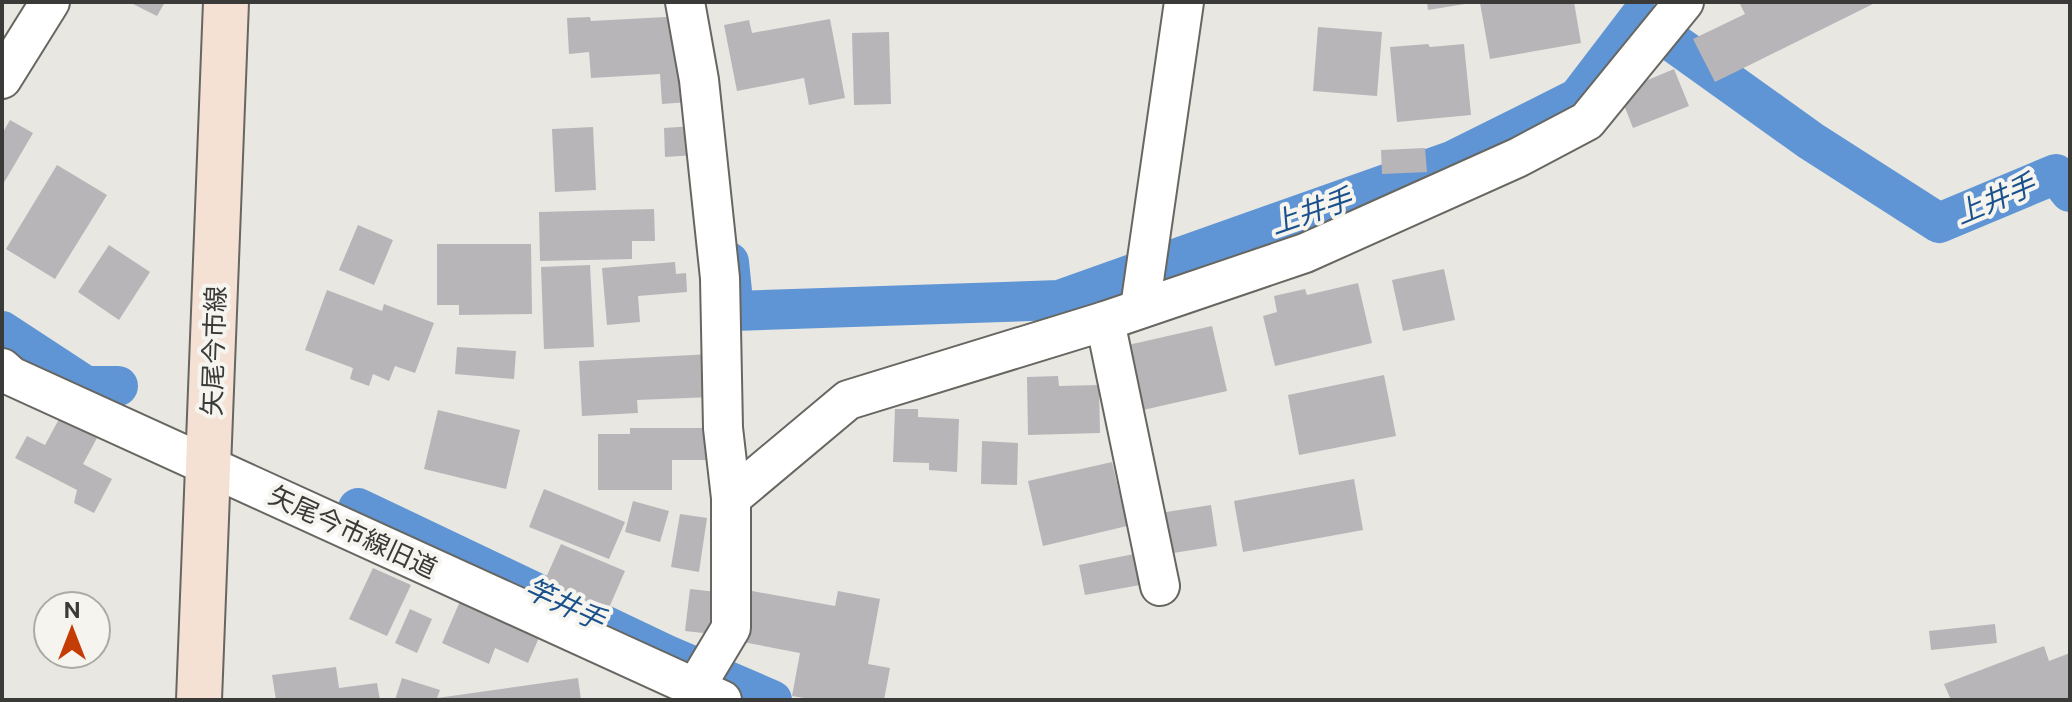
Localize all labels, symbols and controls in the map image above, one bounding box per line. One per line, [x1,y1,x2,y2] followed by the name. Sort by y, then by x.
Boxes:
[1950,166,2042,230] water label: 上井手
[1266,181,1358,240] water label: 上井手
[196,285,231,416] street label: 矢尾今市線
[264,479,442,584] street label: 矢尾今市線旧道
[520,571,612,637] water label: 竿井手
[32,590,112,670] north arrow
[63,597,81,623] text: N

